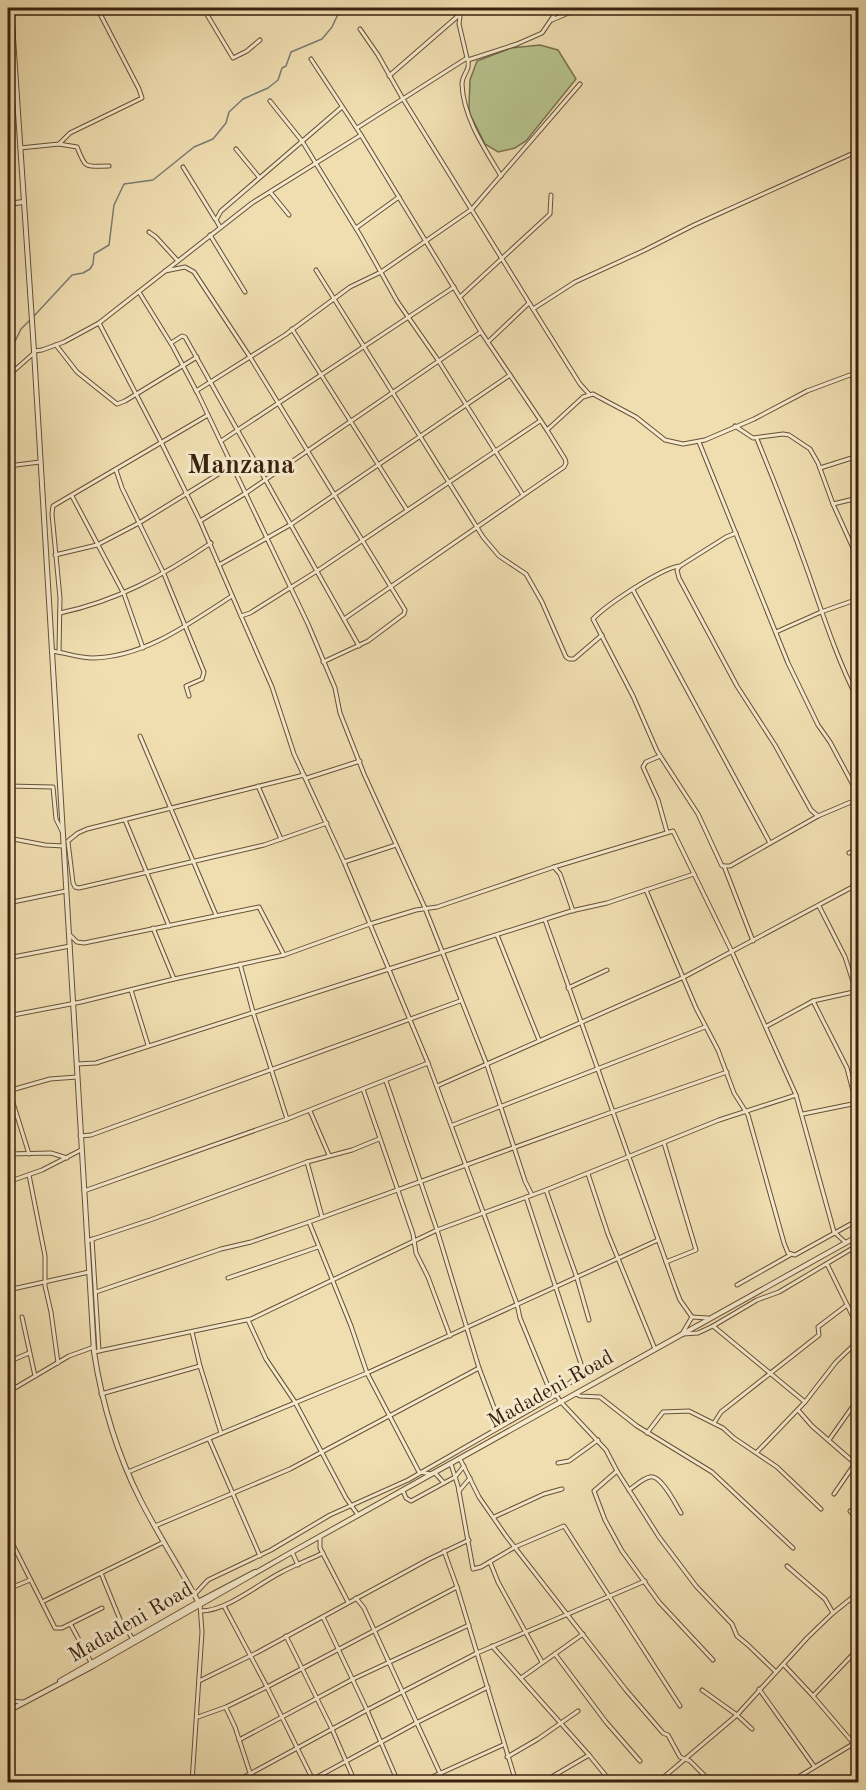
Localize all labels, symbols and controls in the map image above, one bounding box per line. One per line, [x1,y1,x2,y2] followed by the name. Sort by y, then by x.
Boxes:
[187,452,295,479] district label: Manzana
[485,1347,617,1433] street label: Madadeni Road
[65,1579,197,1667] street label: Madadeni Road

